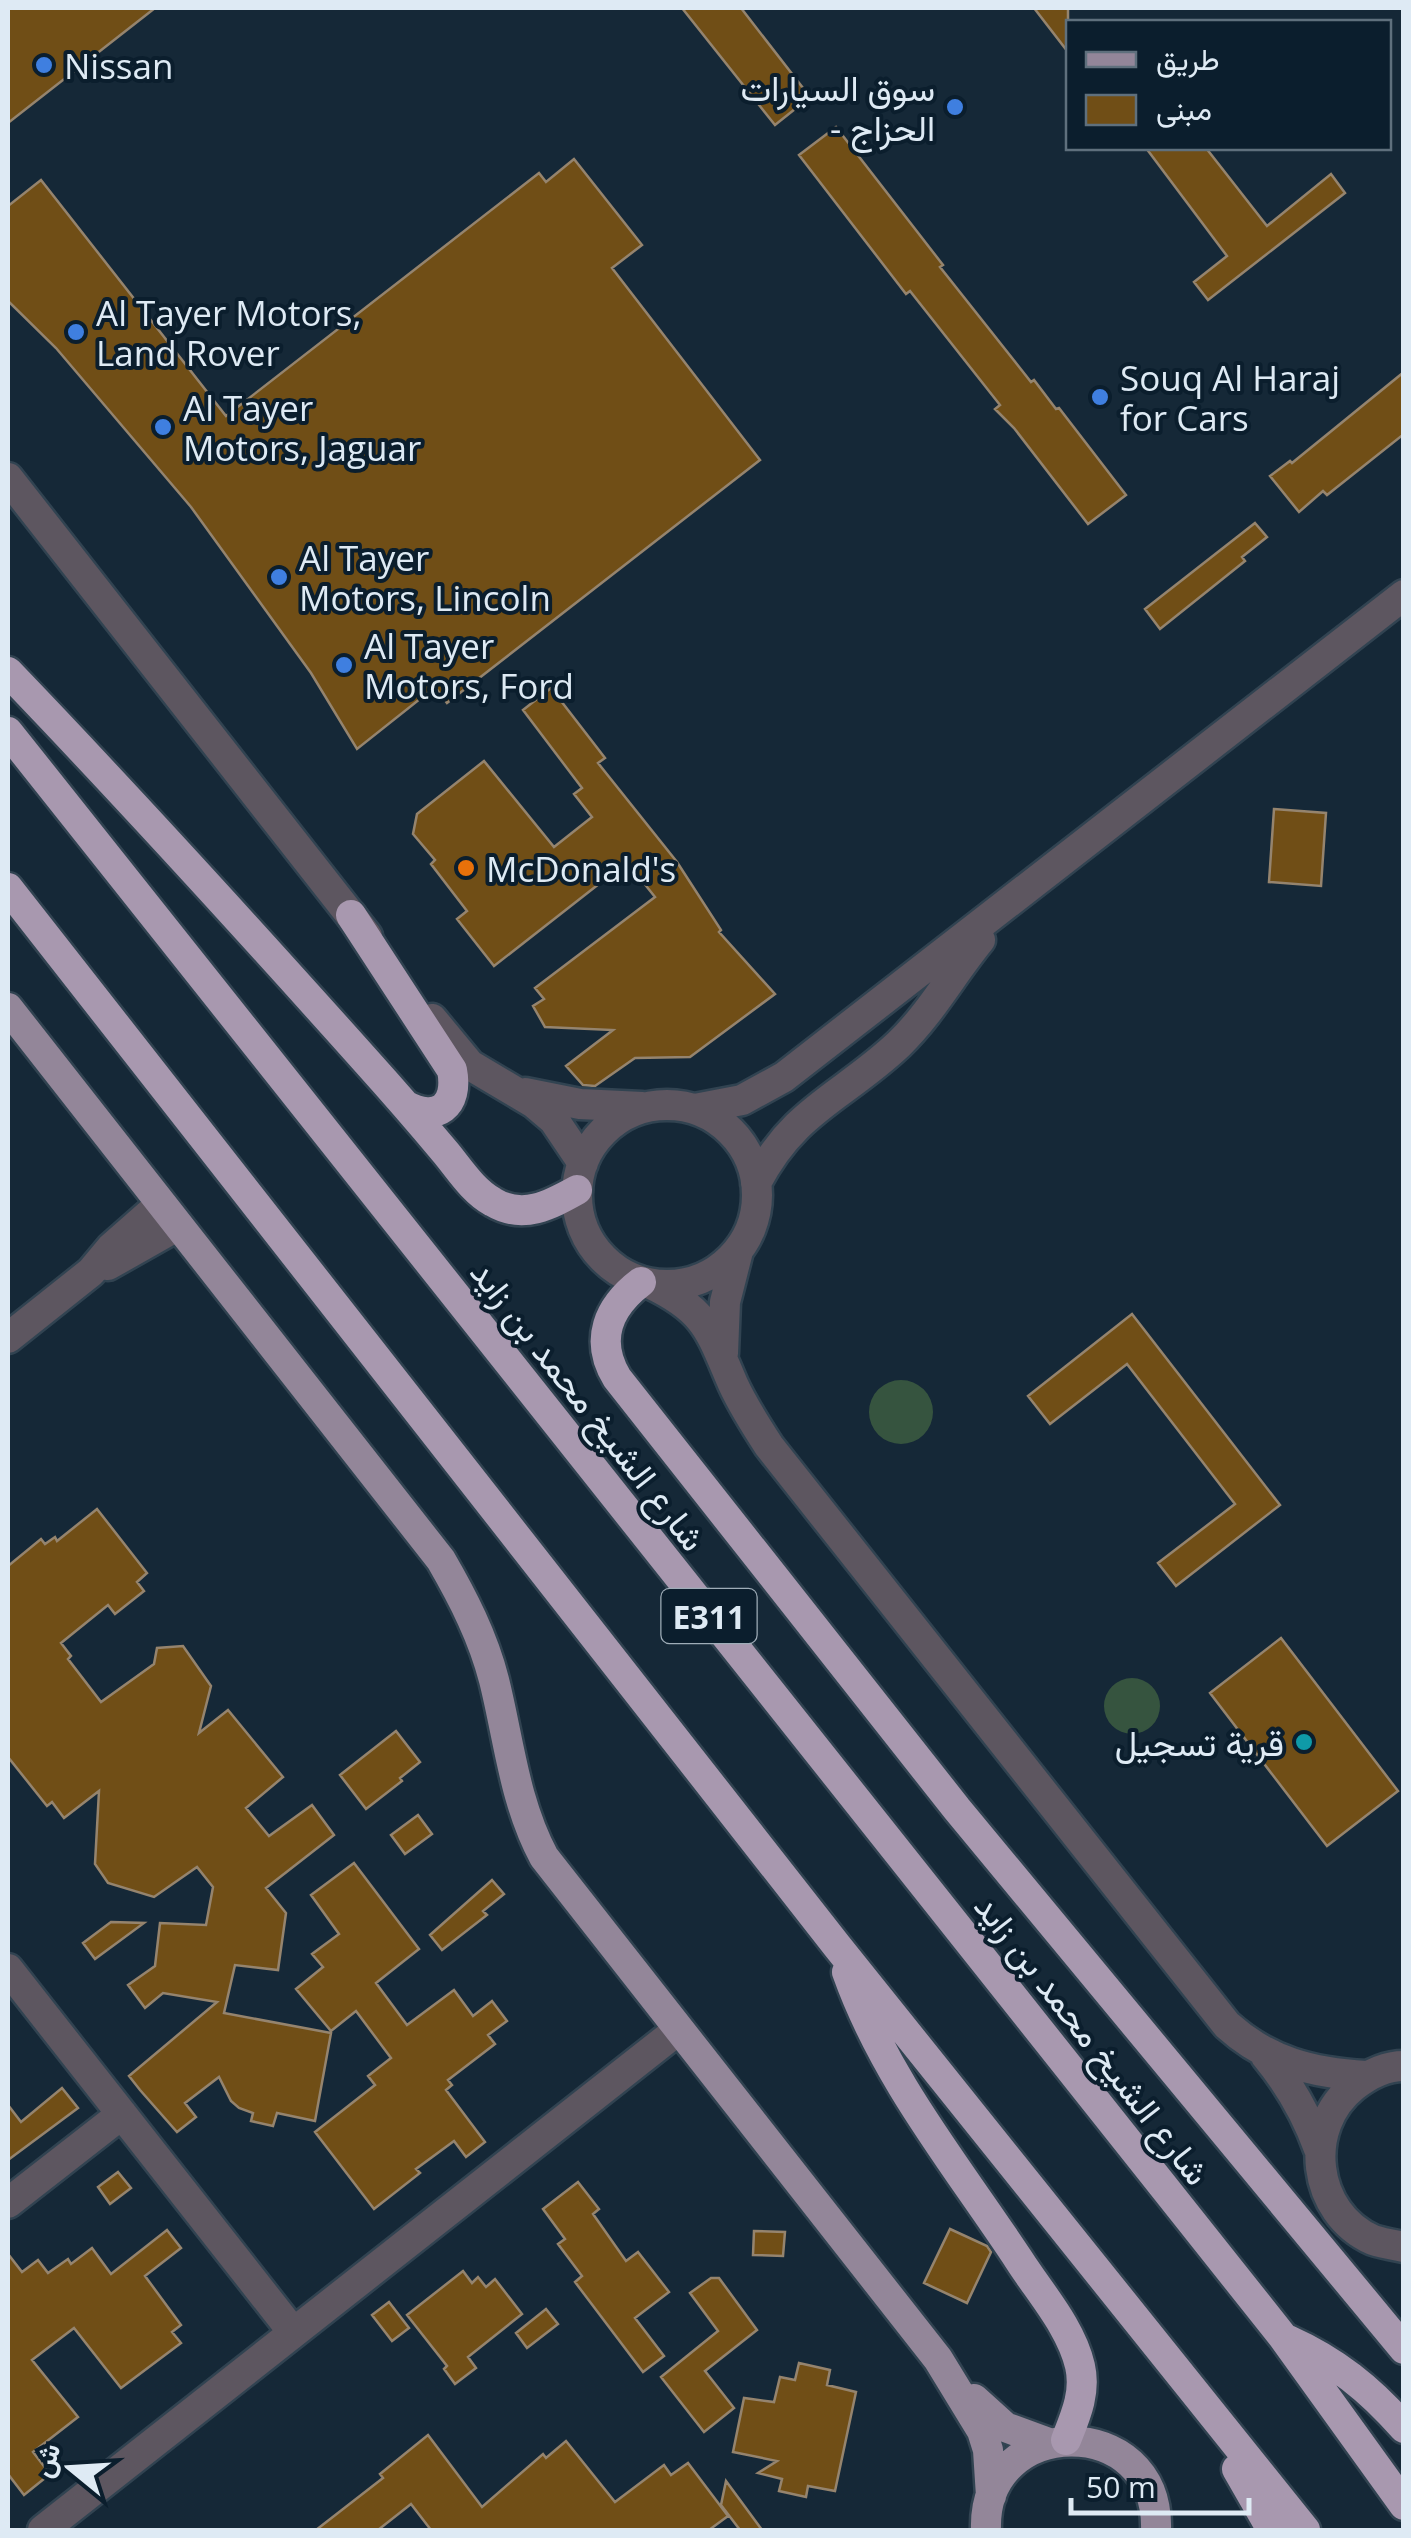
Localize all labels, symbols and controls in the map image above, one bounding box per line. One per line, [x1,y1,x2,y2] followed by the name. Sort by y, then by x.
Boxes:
[1066,20,1391,150] legend
[1156,38,1220,79] text: طريق
[64,42,173,89] place label: Nissan
[33,54,55,76] marker: Nissan
[741,64,935,153] place label: سوق السيارات - الحزاج
[1156,88,1212,129] text: مبنى
[944,96,966,118] marker: سوق السيارات - الحزاج
[96,289,361,376] place label: Al Tayer Motors, Land Rover
[65,321,87,343] marker: Al Tayer Motors, Land Rover
[1120,354,1340,441] place label: Souq Al Haraj for Cars
[183,384,421,471] place label: Al Tayer Motors, Jaguar
[1089,386,1111,408] marker: Souq Al Haraj for Cars
[152,416,174,438] marker: Al Tayer Motors, Jaguar
[299,534,551,621] place label: Al Tayer Motors, Lincoln
[268,566,290,588] marker: Al Tayer Motors, Lincoln
[364,622,574,709] place label: Al Tayer Motors, Ford
[333,654,355,676] marker: Al Tayer Motors, Ford
[486,845,676,892] place label: McDonald's
[455,857,477,879] marker: McDonald's
[459,1250,717,1561] street label: شارع الشيخ محمد بن زايد
[662,1589,756,1643] road number: E311
[1115,1719,1284,1766] place label: قرية تسجيل
[1293,1731,1315,1753] marker: قرية تسجيل
[963,1884,1221,2195] street label: شارع الشيخ محمد بن زايد
[20,2418,120,2518] north arrow
[22,2438,69,2482] text: ش
[1071,2453,1248,2515] scale bar
[1086,2466,1156,2507] text: 50 m

